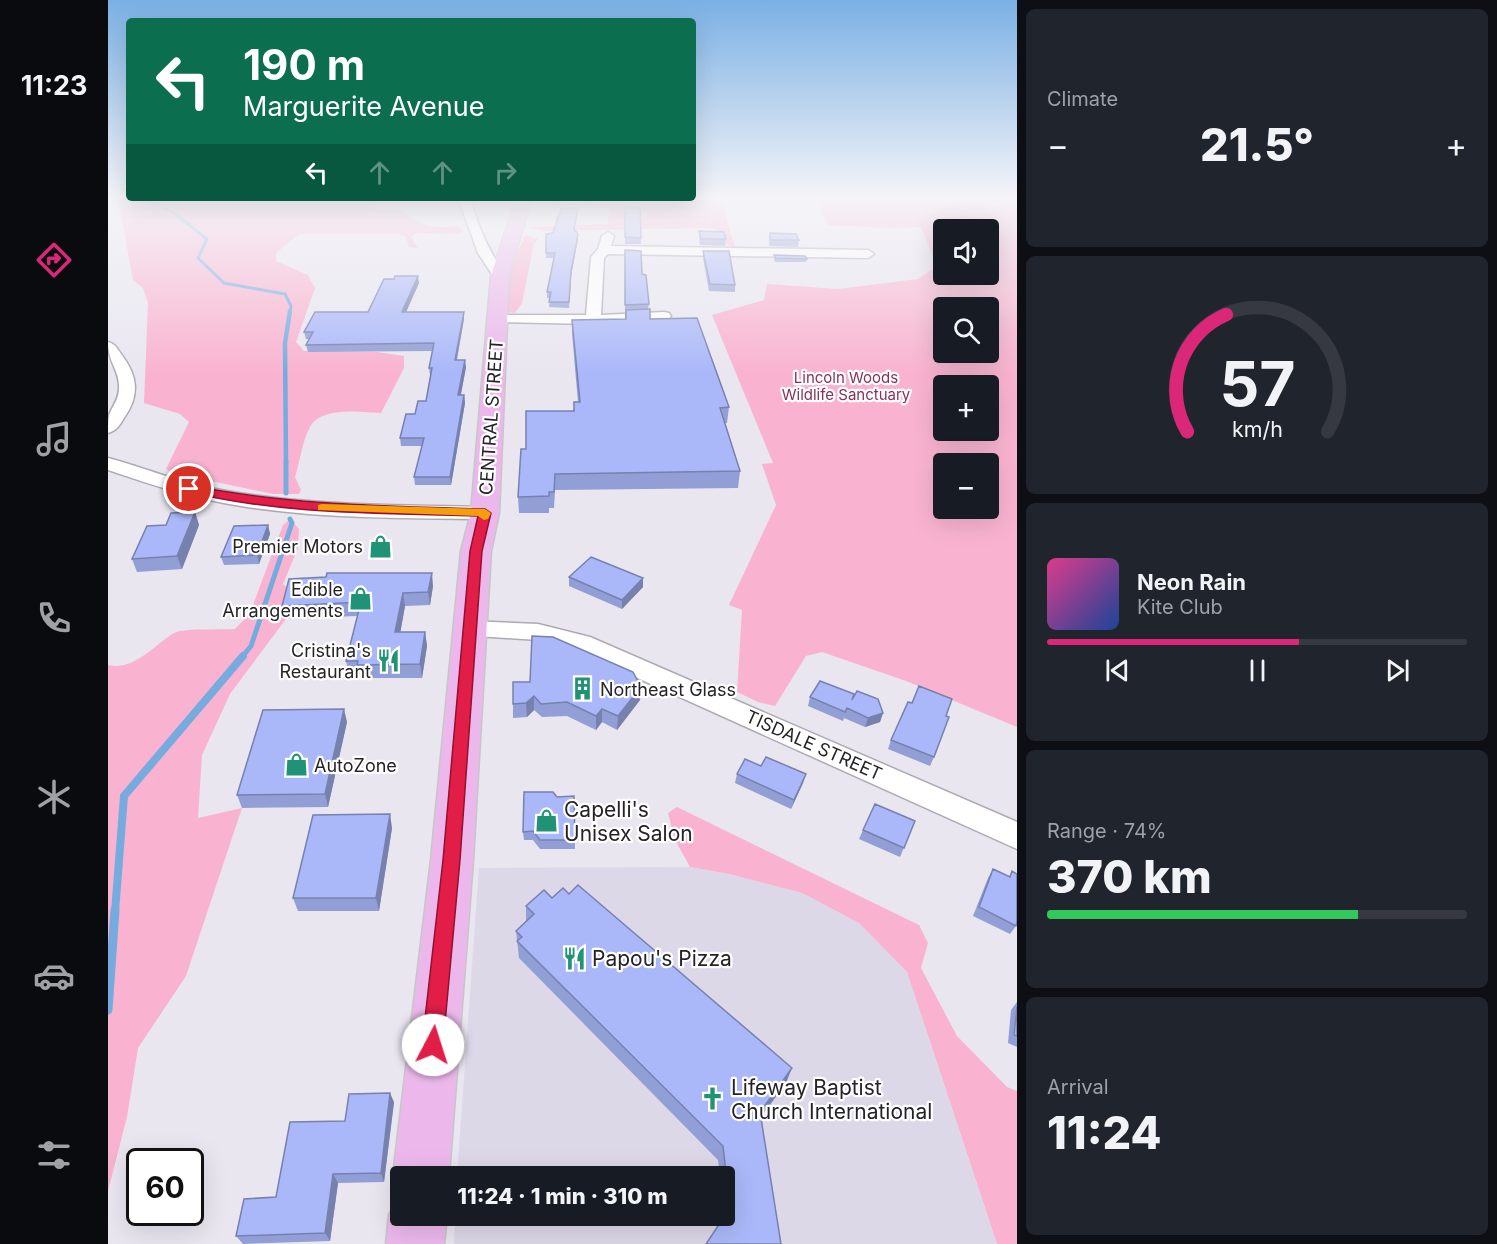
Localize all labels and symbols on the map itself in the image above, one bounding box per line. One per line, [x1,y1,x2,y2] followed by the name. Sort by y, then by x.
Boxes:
[475,338,507,496] street label: CENTRAL STREET
[782,368,911,404] park label: Lincoln Woods Wildlife Sanctuary
[163,463,214,514] pin
[368,533,394,559] shop icon: Premier Motors
[232,536,363,557] place label: Premier Motors
[222,579,343,621] place label: Edible Arrangements
[348,586,374,612] shop icon: Edible Arrangements
[280,640,371,682] place label: Cristina's Restaurant
[376,647,402,673] restaurant icon: Cristina's Restaurant
[569,676,595,702] building icon: Northeast Glass
[600,679,736,700] place label: Northeast Glass
[743,706,885,784] street label: TISDALE STREET
[283,752,309,778] shop icon: AutoZone
[314,755,397,776] place label: AutoZone
[564,797,693,846] place label: Capelli's Unisex Salon
[533,808,559,834] shop icon: Capelli's Unisex Salon
[561,945,587,971] restaurant icon: Papou's Pizza
[592,946,732,971] place label: Papou's Pizza
[401,1013,465,1077] position arrow
[731,1075,932,1124] place label: Lifeway Baptist Church International
[700,1086,726,1112] church icon: Lifeway Baptist Church International
[126,1148,204,1226] speed limit sign: 60

